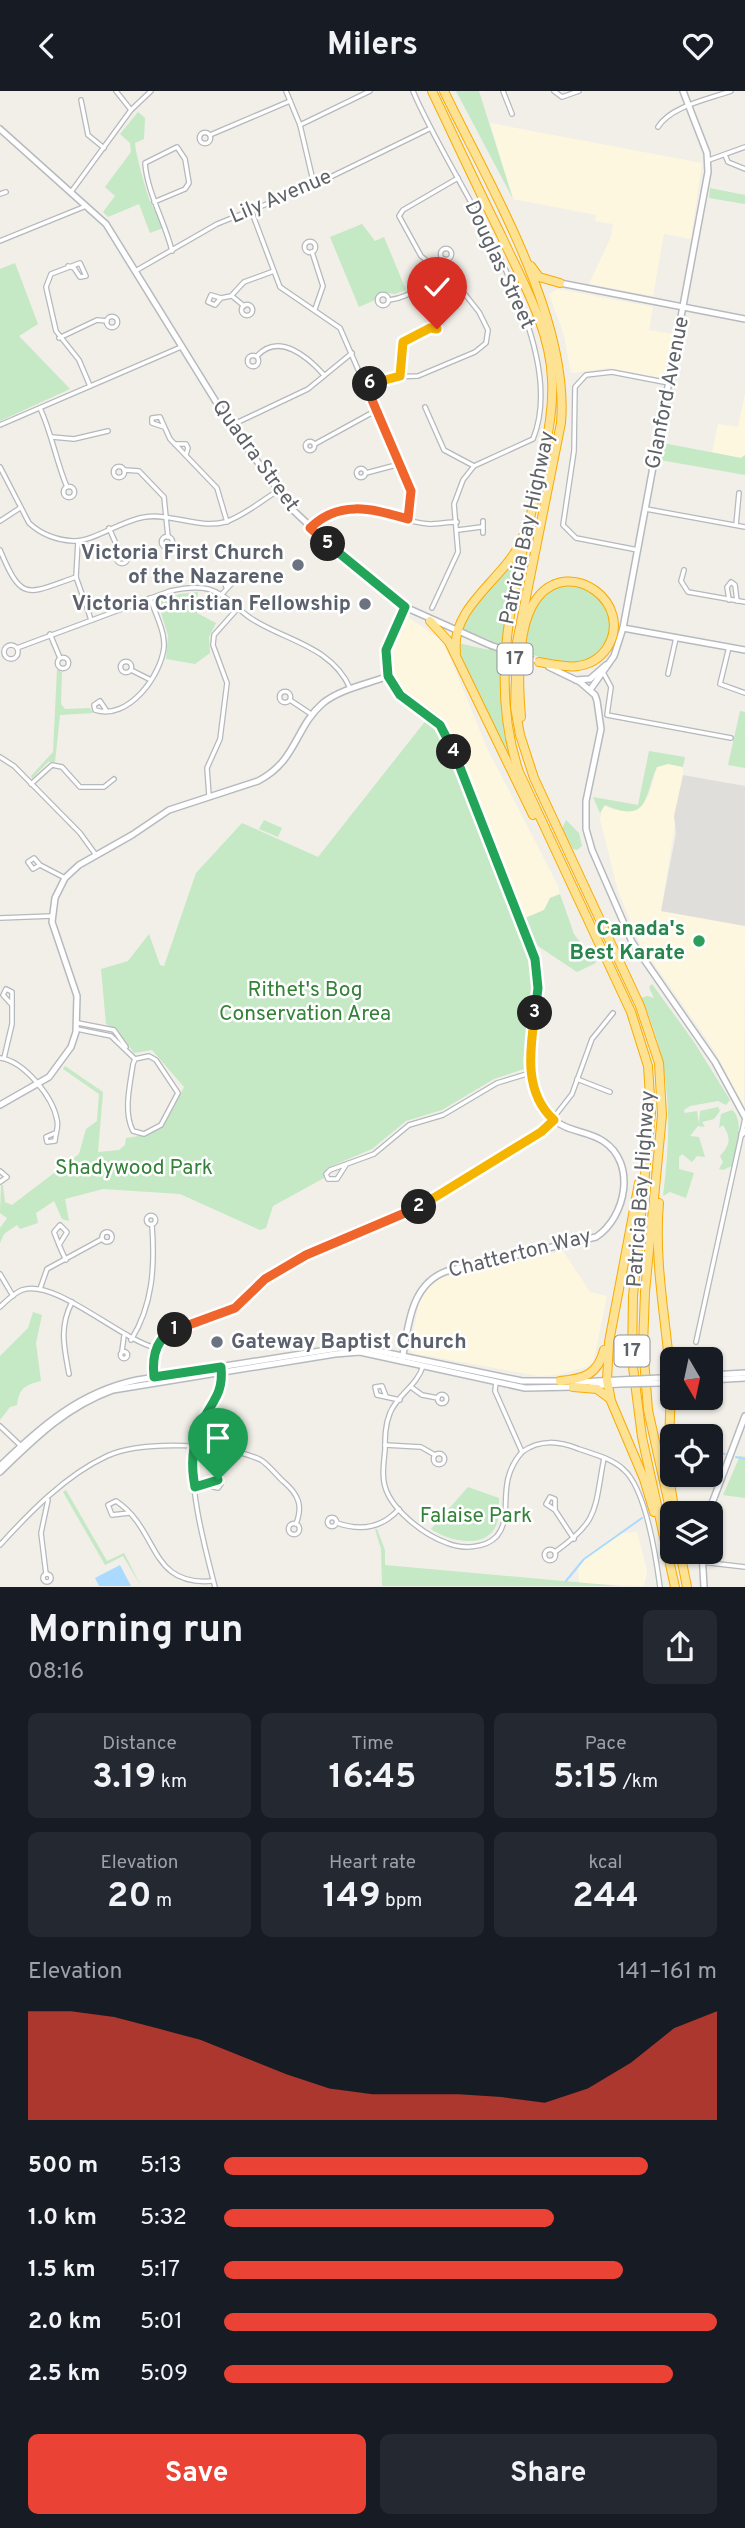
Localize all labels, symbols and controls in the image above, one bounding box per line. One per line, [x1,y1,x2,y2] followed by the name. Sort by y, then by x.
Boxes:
[327,26,418,66] text: Milers
[28,27,66,65] icon: back
[679,27,717,65] icon: heart
[226,163,336,231] street label: Lily Avenue
[457,197,541,333] street label: Douglas Street
[407,257,467,329] pin
[418,268,456,306] icon: check
[640,314,696,472] street label: Glanford Avenue
[352,367,388,401] pin: 6
[364,371,375,395] text: 6
[205,395,305,517] street label: Quadra Street
[494,429,562,627] street label: Patricia Bay Highway
[310,526,346,561] pin: 5
[322,531,333,555] text: 5
[81,540,284,591] place label: Victoria First Church of the Nazarene
[290,557,306,573] marker: Victoria First Church of the Nazarene
[72,591,351,618] place label: Victoria Christian Fellowship
[357,596,373,612] marker: Victoria Christian Fellowship
[498,643,532,674] road number: 17
[436,735,472,769] pin: 4
[447,739,460,763] text: 4
[570,916,685,967] place label: Canada's Best Karate
[691,933,707,949] marker: Canada's Best Karate
[219,977,391,1028] park label: Rithet's Bog Conservation Area
[518,995,552,1031] pin: 3
[529,1000,540,1024] text: 3
[622,1090,662,1288] street label: Patricia Bay Highway
[55,1155,213,1182] park label: Shadywood Park
[402,1189,436,1225] pin: 2
[413,1194,424,1218] text: 2
[446,1223,594,1285] street label: Chatterton Way
[158,1313,192,1347] pin: 1
[171,1317,178,1341] text: 1
[231,1329,467,1356] place label: Gateway Baptist Church
[209,1334,225,1350] marker: Gateway Baptist Church
[614,1335,650,1367] road number: 17
[660,1347,723,1411] north arrow
[660,1347,723,1564] map controls
[188,1408,248,1480] pin
[199,1419,237,1457] icon: arrive
[660,1424,723,1487] button: locate
[660,1501,723,1564] button: layers
[420,1503,532,1530] park label: Falaise Park
[28,1607,244,1656] text: Morning run
[643,1610,717,1684] button: share
[28,1658,84,1687] text: 08:16
[102,1732,177,1756] text: Distance
[351,1732,394,1756] text: Time
[585,1732,626,1756] text: Pace
[92,1756,156,1800] text: 3.19
[329,1756,416,1800] text: 16:45
[553,1756,618,1800] text: 5:15
[156,1770,187,1794] text: km
[618,1770,658,1794] text: /km
[100,1851,179,1875] text: Elevation
[329,1851,416,1875] text: Heart rate
[589,1851,622,1875] text: kcal
[107,1875,151,1919] text: 20
[323,1875,381,1919] text: 149
[572,1875,639,1919] text: 244
[151,1889,172,1913] text: m
[381,1889,422,1913] text: bpm
[28,1958,123,1987] text: Elevation
[617,1958,717,1987] text: 141–161 m
[28,2152,98,2181] text: 500 m
[140,2152,182,2181] text: 5:13
[28,2204,97,2233] text: 1.0 km
[140,2204,187,2233] text: 5:32
[28,2256,96,2285] text: 1.5 km
[140,2256,180,2285] text: 5:17
[28,2308,102,2337] text: 2.0 km
[140,2308,183,2337] text: 5:01
[28,2360,101,2389] text: 2.5 km
[140,2360,188,2389] text: 5:09
[28,2434,366,2514] button: Save
[380,2434,717,2514] button: Share

